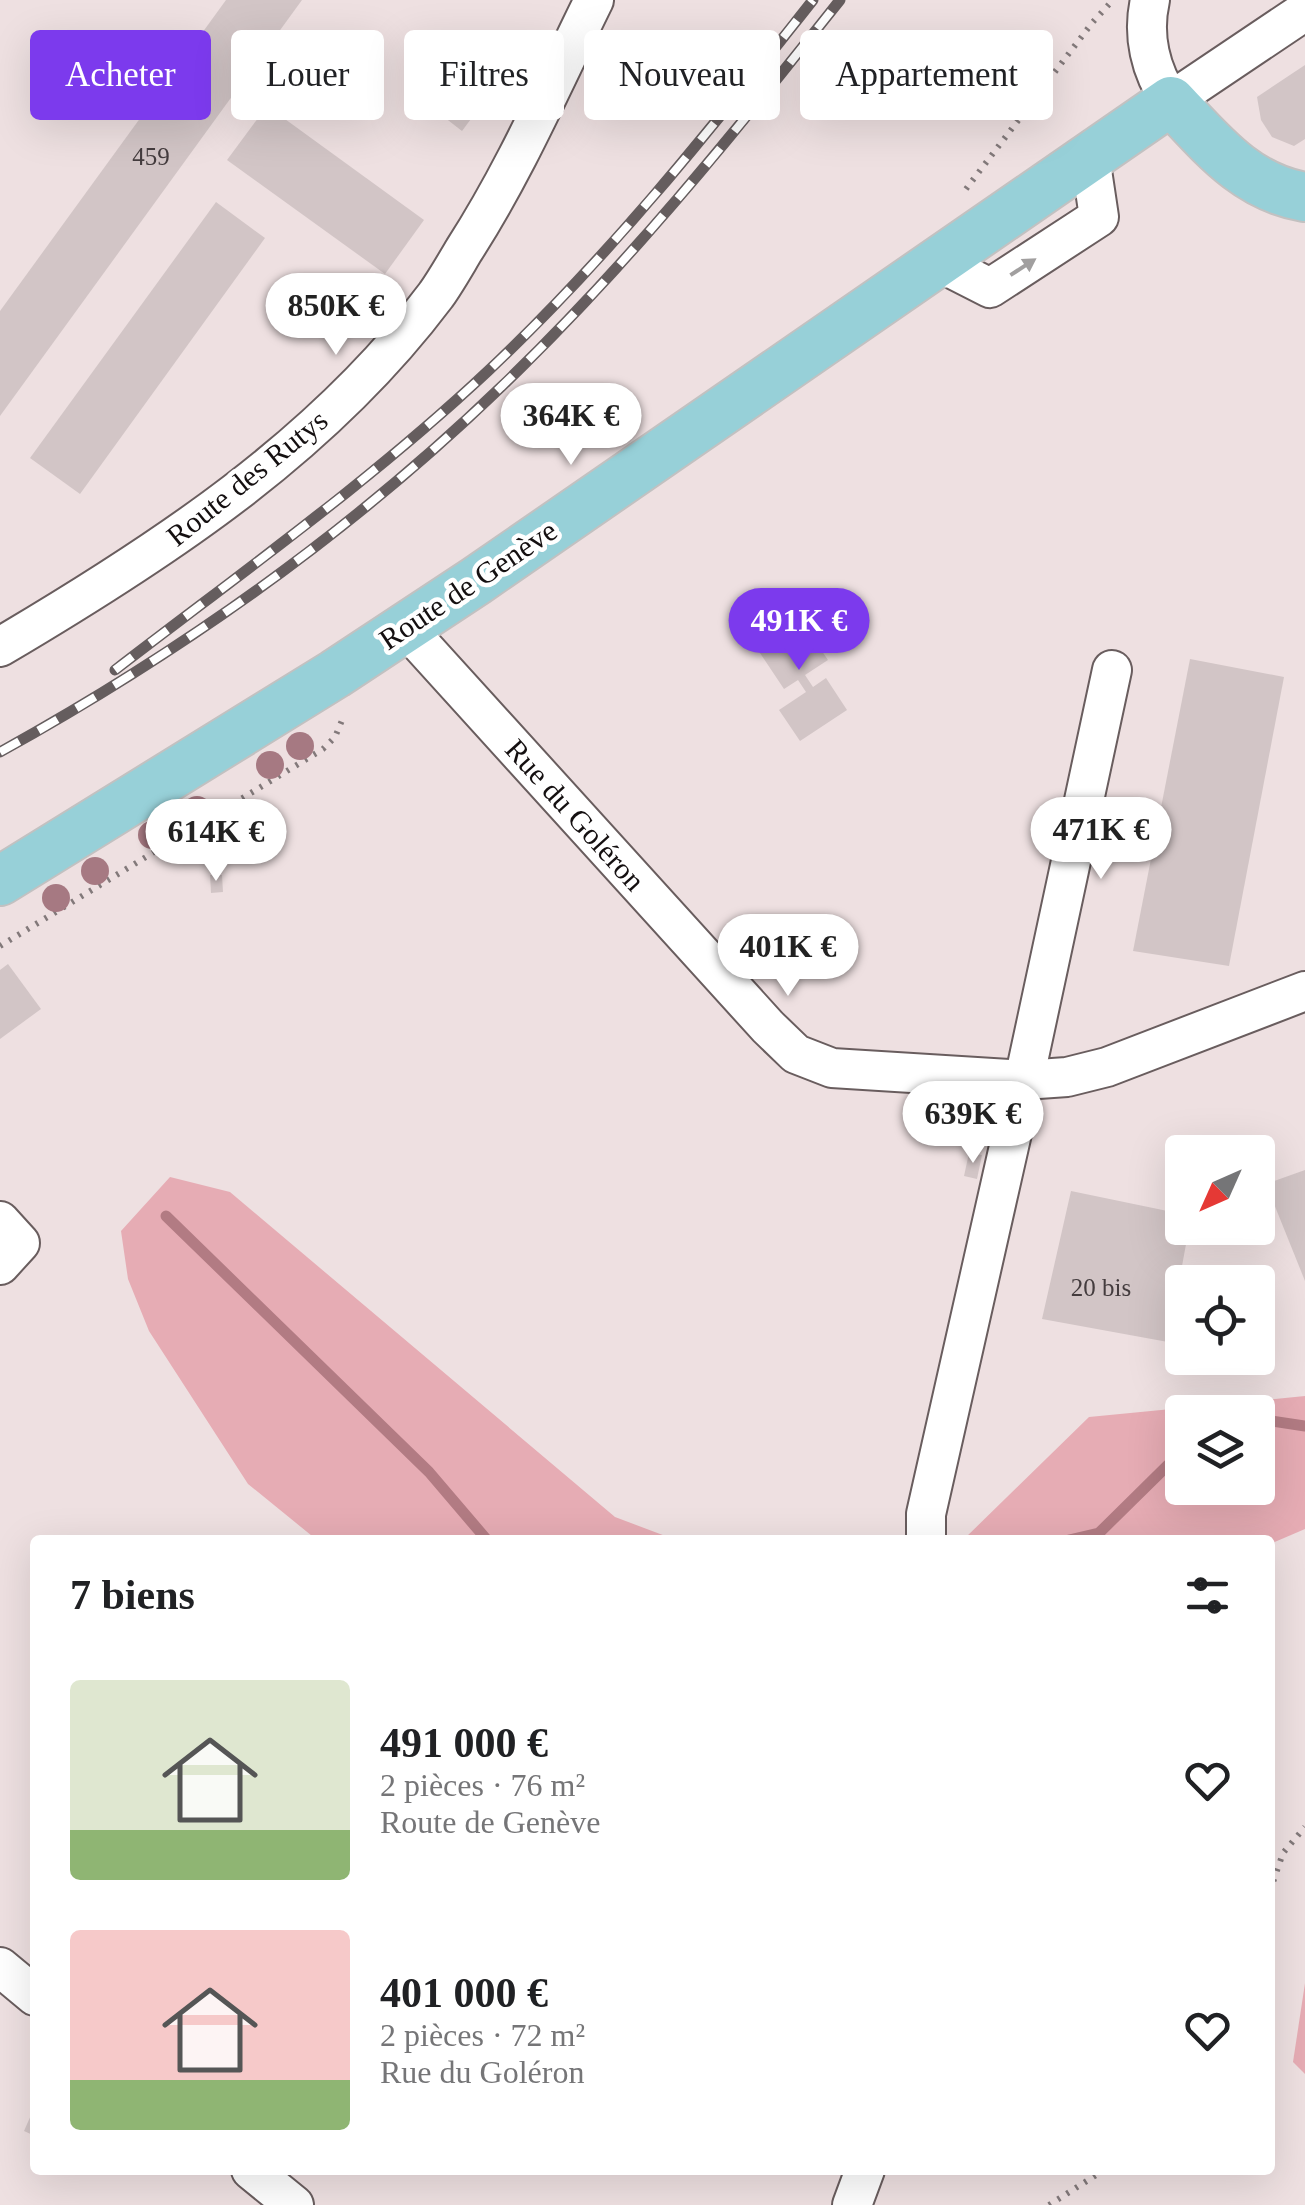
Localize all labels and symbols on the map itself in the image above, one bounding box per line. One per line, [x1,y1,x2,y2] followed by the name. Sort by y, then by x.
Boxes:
[132,143,170,170] house number: 459
[1009,258,1036,276] one-way arrow
[255,273,417,358] pin: 850K €
[490,383,652,468] pin: 364K €
[160,403,333,552] street label: Route des Rutys
[373,513,563,656] street label: Route de Genève
[718,588,880,673] pin: 491K €
[499,732,652,897] street label: Rue du Goléron
[1020,797,1182,882] pin: 471K €
[135,799,297,884] pin: 614K €
[707,914,869,999] pin: 401K €
[892,1081,1054,1166] pin: 639K €
[1165,1135,1275,1245] north arrow
[1071,1274,1131,1301] house number: 20 bis

